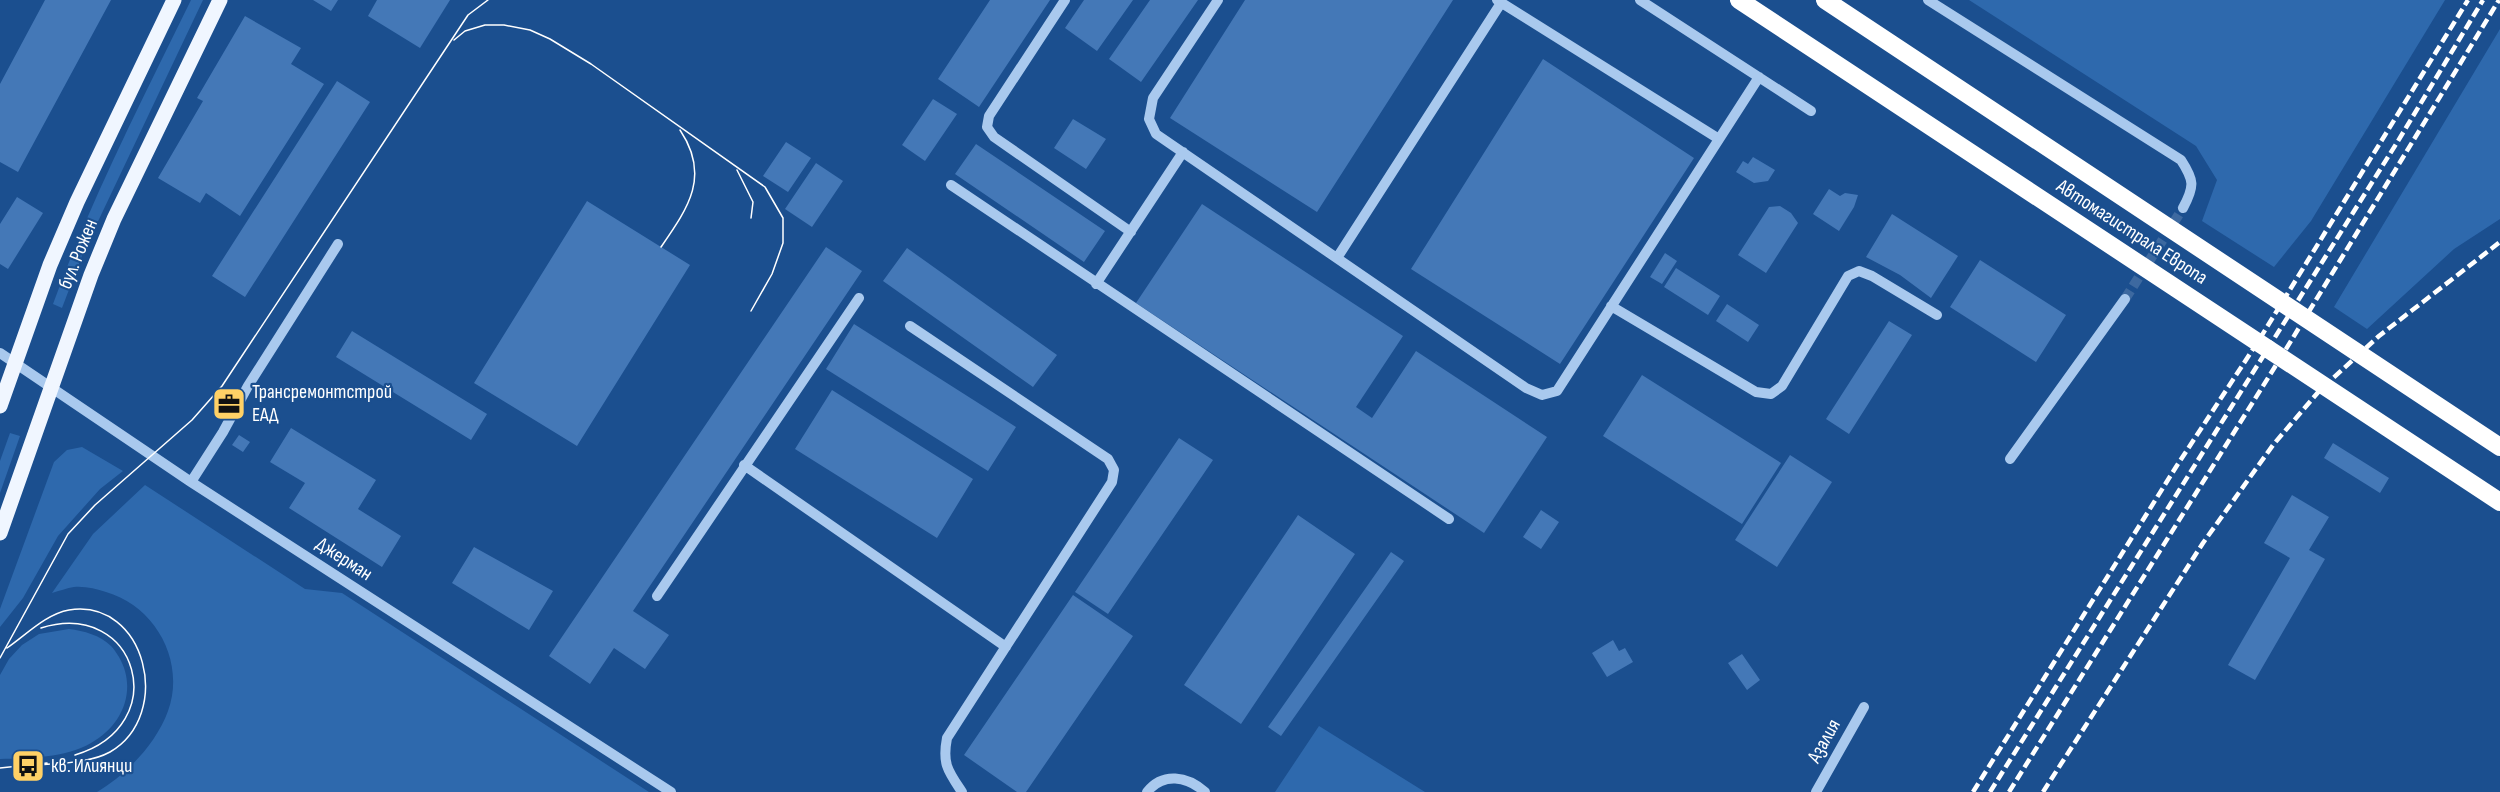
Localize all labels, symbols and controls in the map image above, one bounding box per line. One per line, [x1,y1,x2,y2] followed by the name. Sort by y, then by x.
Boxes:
[2051,174,2212,290] street label: Автомагистрала Европа
[53,215,103,293] street label: бул. Рожен
[252,380,392,427] place label: Трансремонтстрой ЕАД
[211,386,247,422] office icon: Трансремонтстрой ЕАД
[311,532,377,586] street label: Джерман
[1802,715,1846,768] street label: Азалия
[10,748,46,784] bus stop icon: кв. Илиянци
[51,754,132,778] place label: кв. Илиянци

